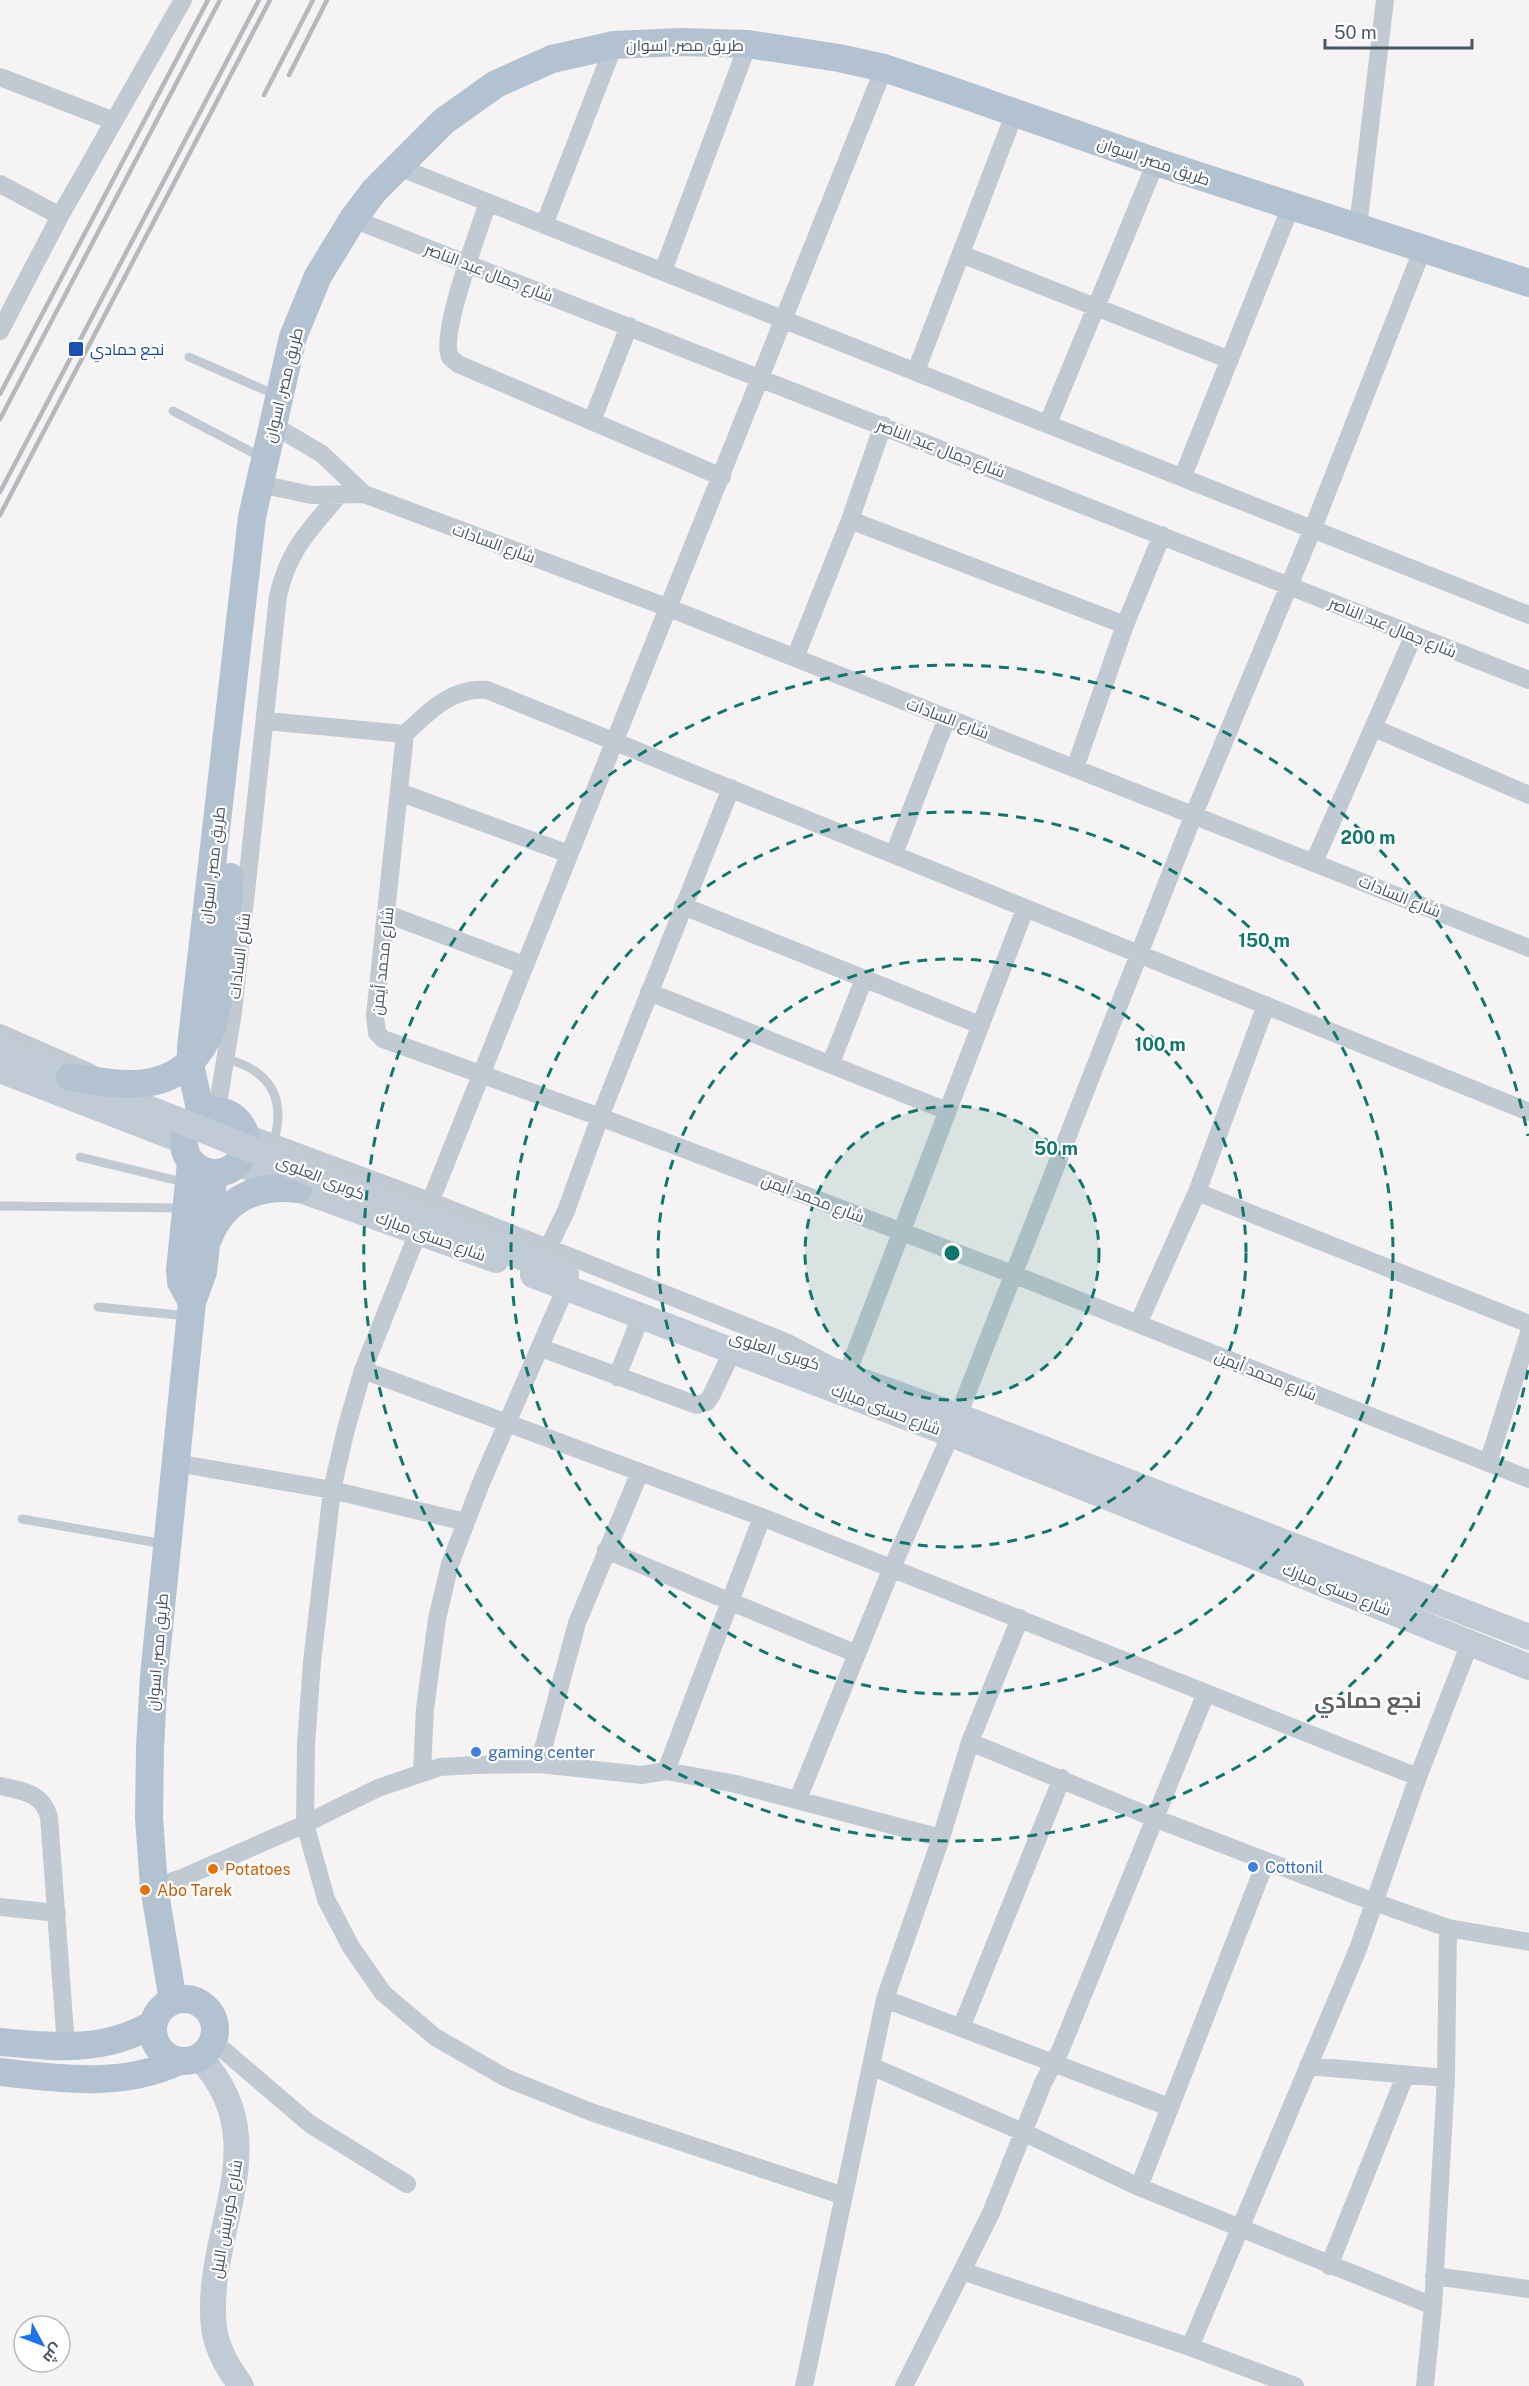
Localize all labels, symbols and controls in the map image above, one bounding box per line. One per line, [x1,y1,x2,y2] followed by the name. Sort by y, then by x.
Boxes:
[1325,12,1472,50] scale bar
[1334,22,1377,43] text: 50 m
[626,36,744,56] street label: طريق مصر, اسوان
[1095,133,1213,191] street label: طريق مصر, اسوان
[420,239,556,308] street label: شارع جمال عبد الناصر
[260,326,308,445] street label: طريق مصر, اسوان
[67,340,85,358] marker: نجع حمادي
[90,340,164,363] place label: نجع حمادي
[872,415,1008,484] street label: شارع جمال عبد الناصر
[449,520,538,569] street label: شارع السادات
[1325,593,1459,664] street label: شارع جمال عبد الناصر
[903,694,992,745] street label: شارع السادات
[196,805,230,925] street label: طريق مصر, اسوان
[1341,827,1395,848] text: 200 m
[1355,871,1444,923] street label: شارع السادات
[367,906,400,1016] street label: شارع محمد أيمن
[225,912,256,1001] street label: شارع السادات
[1238,930,1290,951] text: 150 m
[1134,1034,1186,1055] text: 100 m
[1034,1138,1078,1159] text: 50 m
[273,1151,368,1205] street label: كوبرى العلوى
[758,1170,867,1229] street label: شارع محمد أيمن
[373,1208,488,1267] street label: شارع حسنى مبارك
[942,1243,962,1263] centre of rings
[727,1327,822,1375] street label: كوبرى العلوى
[1211,1346,1320,1406] street label: شارع محمد أيمن
[828,1380,943,1441] street label: شارع حسنى مبارك
[1279,1559,1394,1622] street label: شارع حسنى مبارك
[143,1592,173,1712] street label: طريق مصر, اسوان
[1314,1687,1422,1718] district label: نجع حمادي
[488,1743,595,1762] place label: gaming center
[469,1745,483,1759] marker: gaming center
[1265,1858,1323,1877] place label: Cottonil
[225,1860,291,1879] place label: Potatoes
[1246,1860,1260,1874] marker: Cottonil
[206,1862,220,1876] marker: Potatoes
[157,1881,232,1900] place label: Abo Tarek
[138,1883,152,1897] marker: Abo Tarek
[207,2158,248,2280] street label: شارع كورنيش النيل
[12,2314,72,2374] north arrow
[39,2340,67,2367] text: ش

